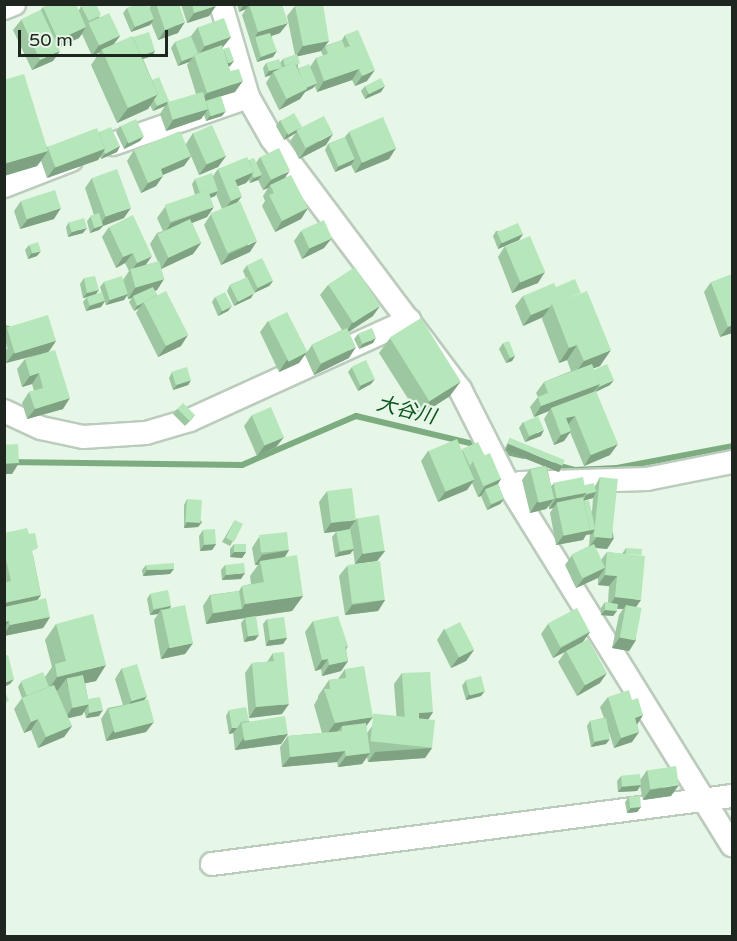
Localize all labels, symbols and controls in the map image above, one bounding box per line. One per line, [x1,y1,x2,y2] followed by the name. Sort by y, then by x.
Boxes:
[21,18,171,56] scale bar
[29,29,73,51] text: 50 m
[374,392,438,430] water label: 大谷川

